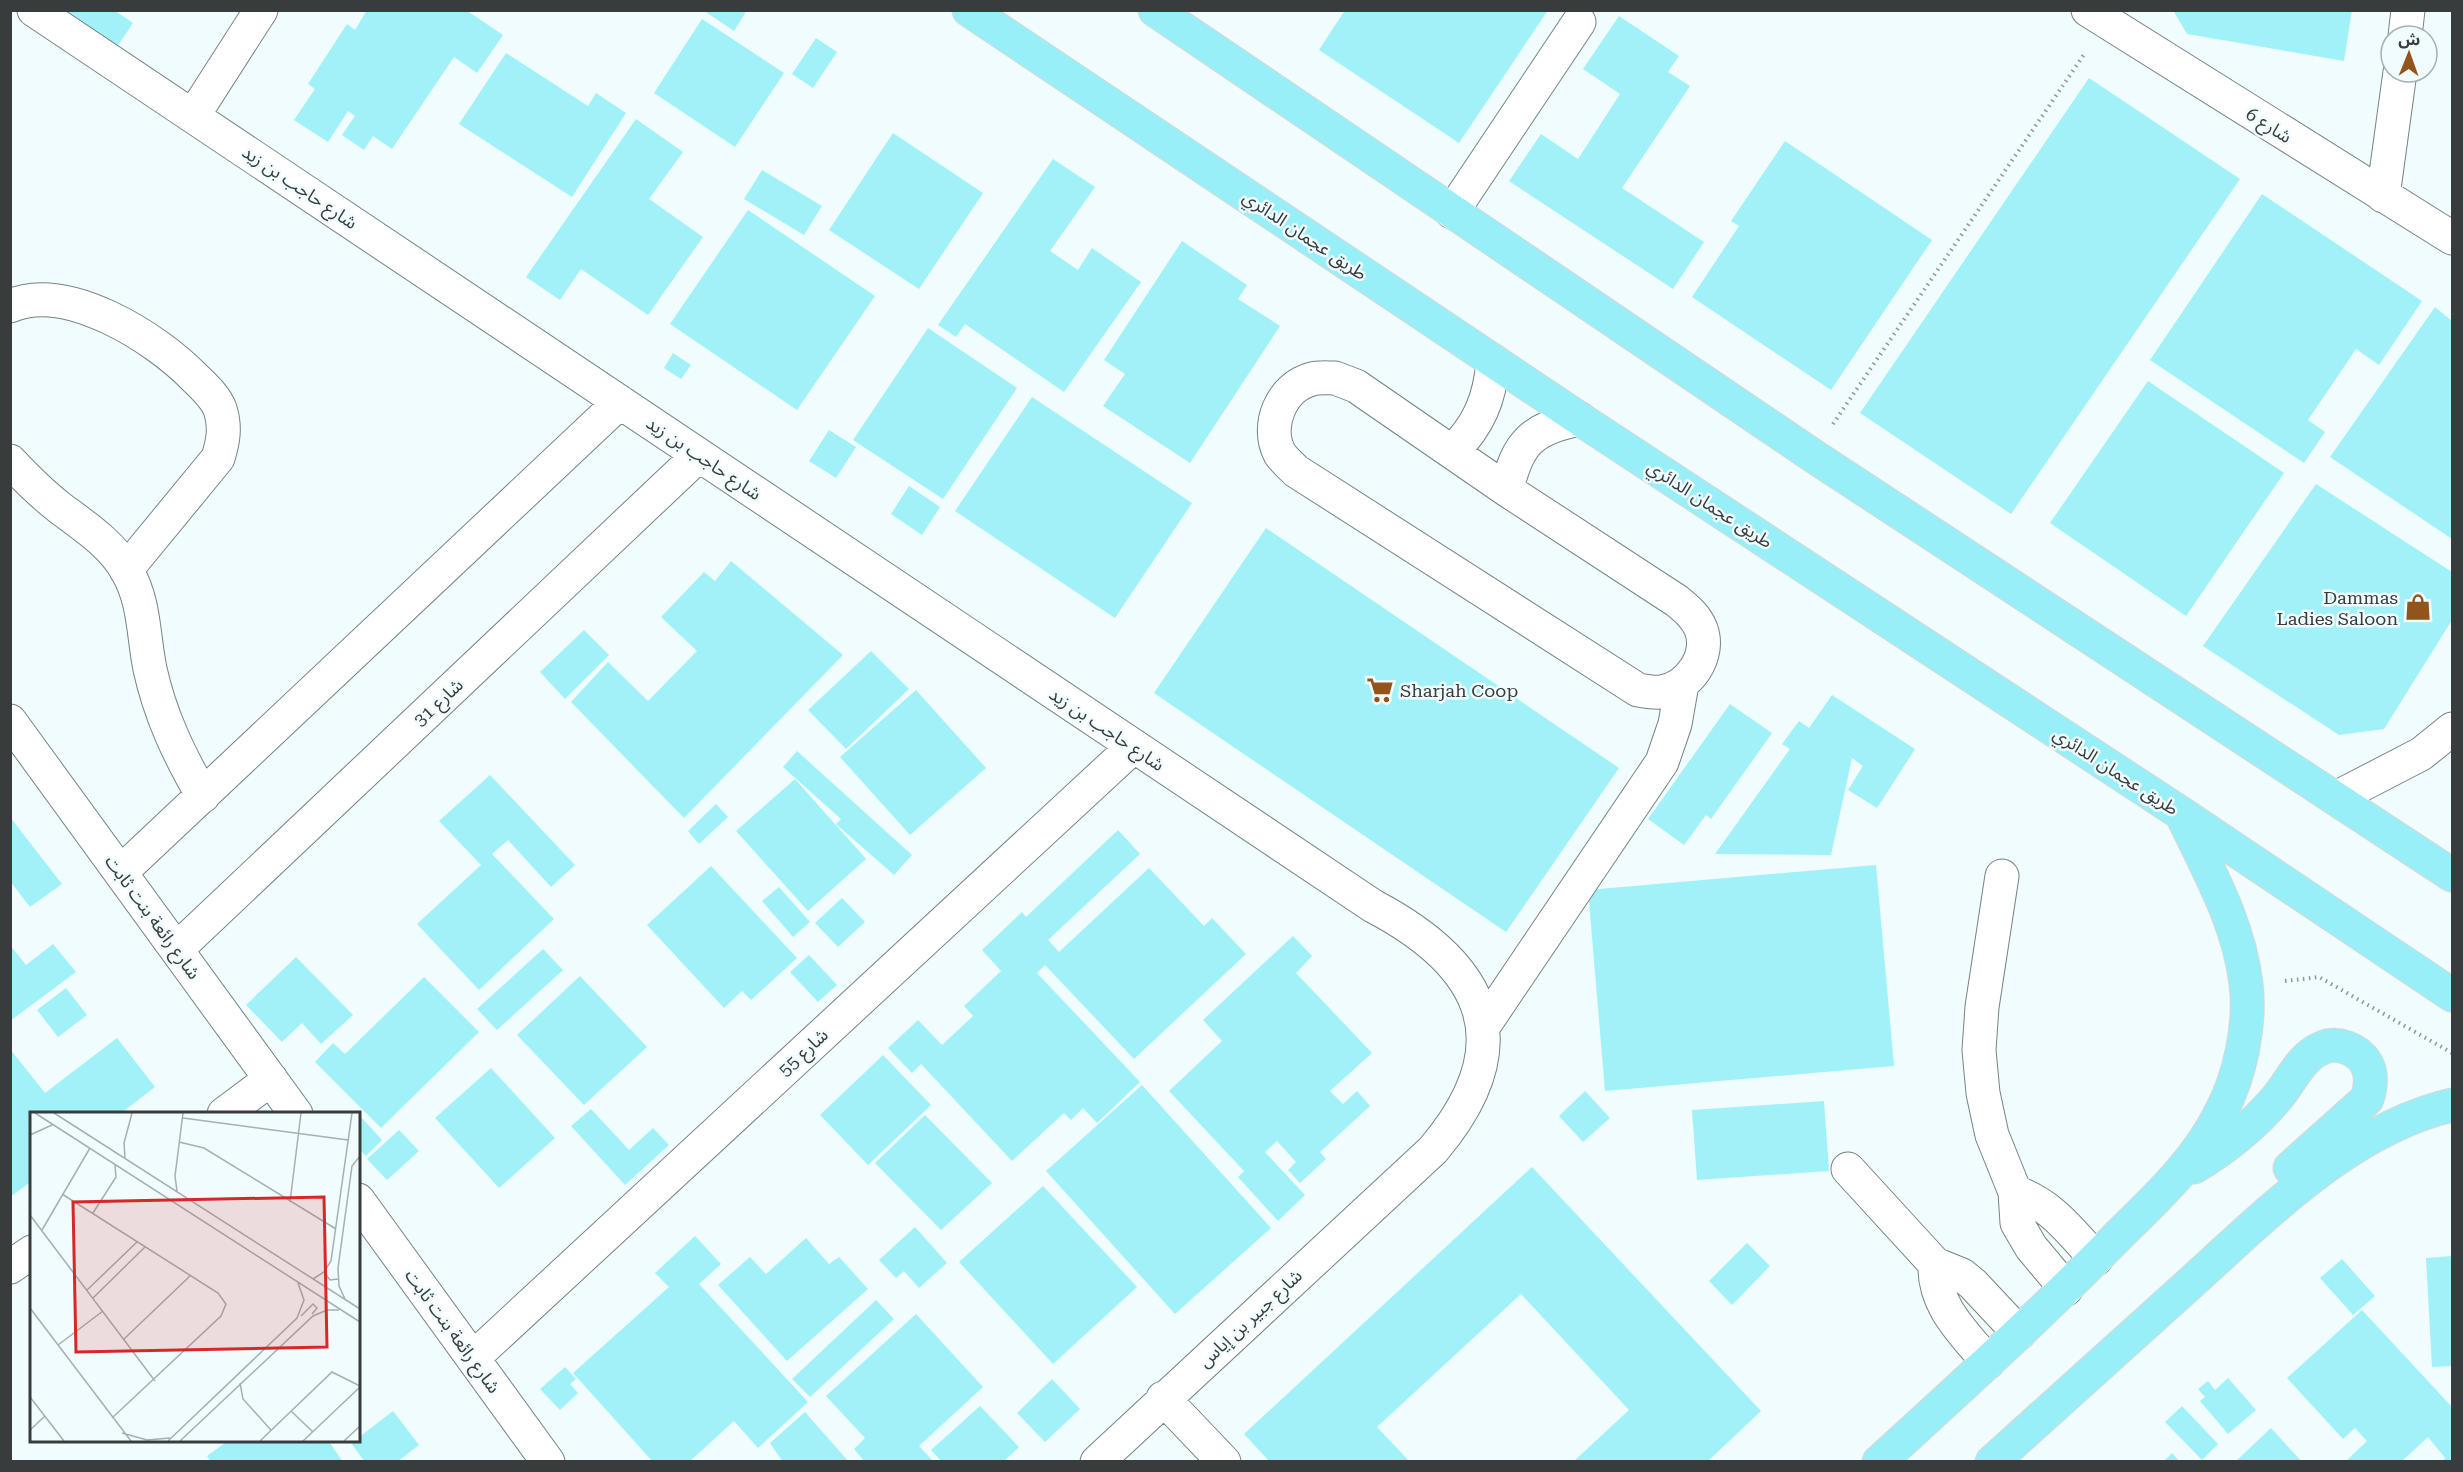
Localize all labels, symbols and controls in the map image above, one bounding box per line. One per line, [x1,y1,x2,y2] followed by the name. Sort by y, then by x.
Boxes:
[2379,24,2439,84] north arrow
[2398,30,2420,49] text: ش
[2240,103,2296,150] street label: شارع 6
[236,141,361,236] street label: شارع حاجب بن زيد
[1237,186,1371,287] street label: طريق عجمان الدائري
[640,412,765,507] street label: شارع حاجب بن زيد
[1642,456,1776,555] street label: طريق عجمان الدائري
[2277,587,2398,629] place label: Dammas Ladies Saloon
[2403,592,2433,622] shop icon: Dammas Ladies Saloon
[409,674,470,733] street label: شارع 31
[1365,675,1395,705] supermarket icon: Sharjah Coop
[1400,680,1518,701] place label: Sharjah Coop
[1043,683,1168,778] street label: شارع حاجب بن زيد
[2048,723,2182,822] street label: طريق عجمان الدائري
[98,851,205,985] street label: شارع رائعة بنت ثابت
[774,1024,835,1083] street label: شارع 55
[30,1112,360,1442] inset map
[398,1265,505,1399] street label: شارع رائعة بنت ثابت
[1194,1265,1309,1374] street label: شارع جبير بن إياس

